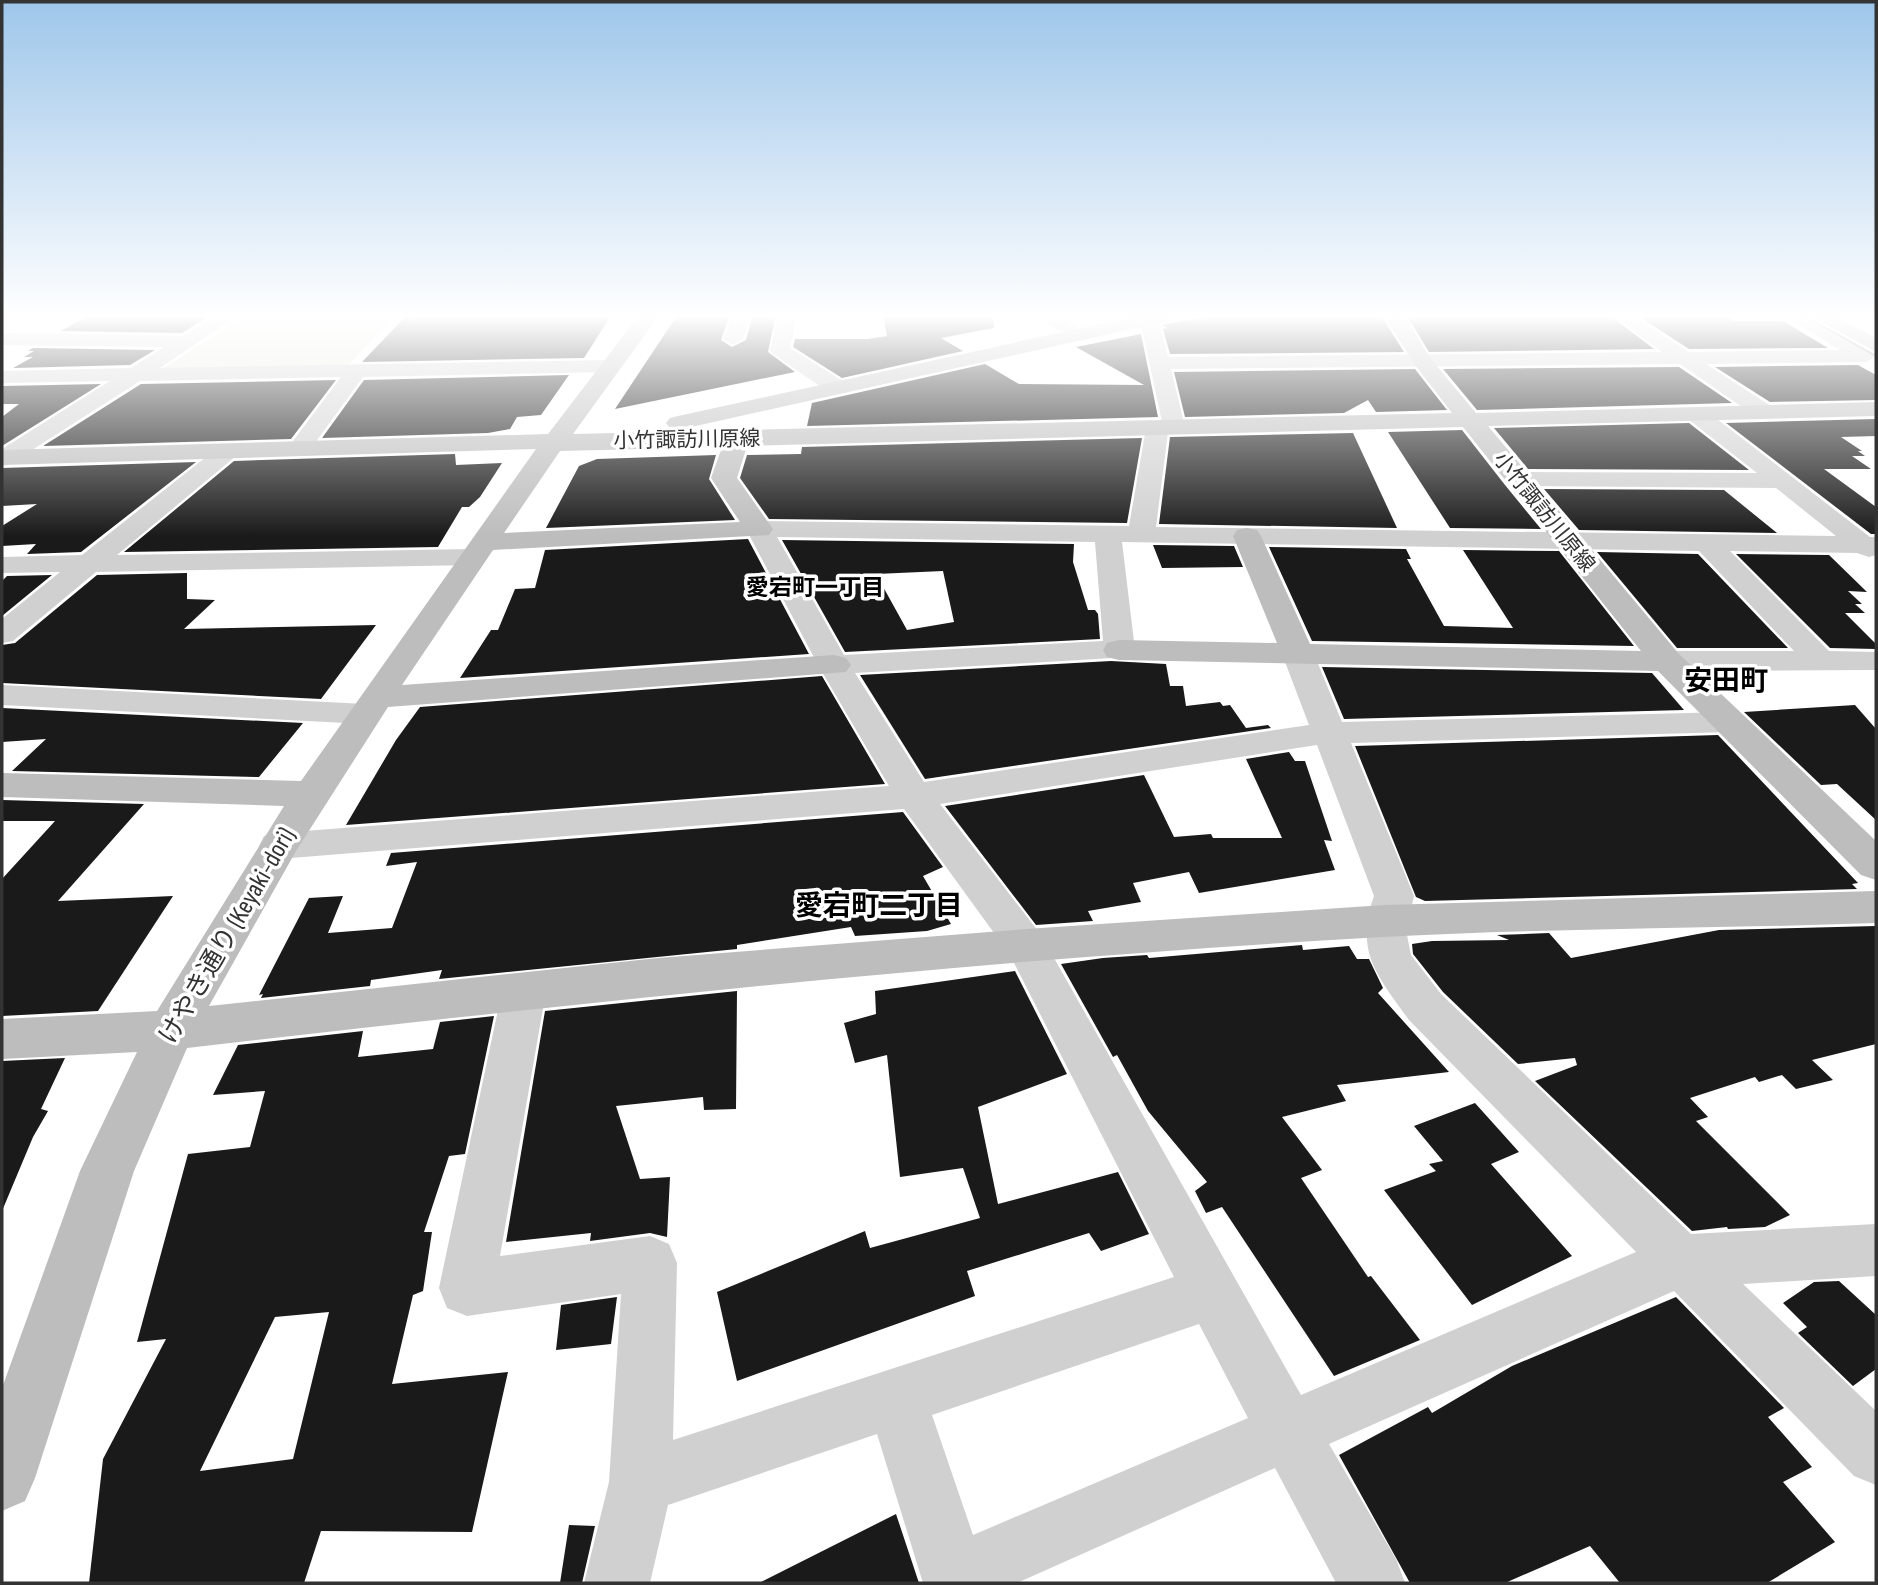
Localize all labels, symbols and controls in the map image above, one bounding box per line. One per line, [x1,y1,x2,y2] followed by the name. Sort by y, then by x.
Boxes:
[613,426,761,454] street label: 小竹諏訪川原線
[1488,447,1600,577] street label: 小竹諏訪川原線
[746,574,884,602] district label: 愛宕町一丁目
[1684,665,1768,698] district label: 安田町
[153,822,303,1050] street label: けやき通り (Keyaki-dori)
[795,890,963,923] district label: 愛宕町二丁目

